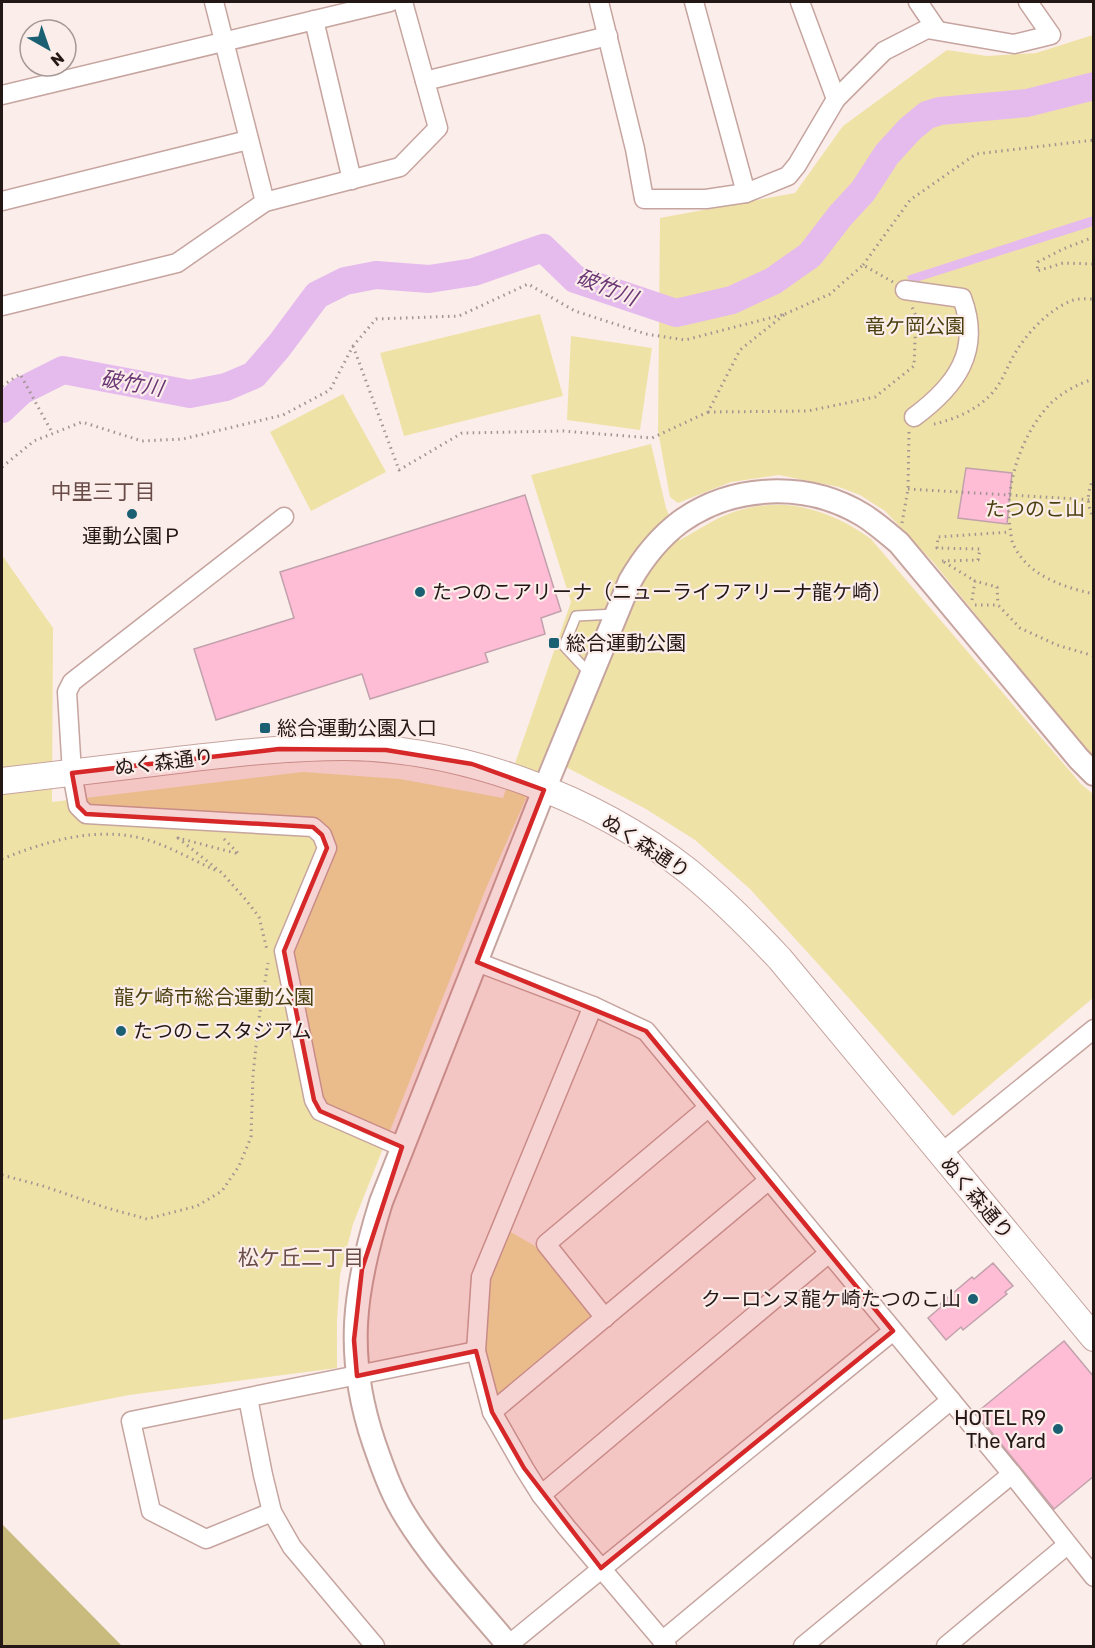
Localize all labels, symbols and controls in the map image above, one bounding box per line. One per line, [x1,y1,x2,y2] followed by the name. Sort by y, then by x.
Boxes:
[18,18,78,78] north arrow
[47,48,68,70] text: N
[573,264,643,311] water label: 破竹川
[865,314,965,338] park label: 竜ケ岡公園
[99,365,167,401] water label: 破竹川
[51,479,156,504] district label: 中里三丁目
[985,497,1085,521] park label: たつのこ山
[125,507,139,521] marker: 運動公園Ｐ
[82,524,182,548] place label: 運動公園Ｐ
[432,580,892,604] place label: たつのこアリーナ（ニューライフアリーナ龍ケ崎）
[413,585,427,599] marker: たつのこアリーナ（ニューライフアリーナ龍ケ崎）
[566,631,686,655] place label: 総合運動公園
[547,636,561,650] marker: 総合運動公園
[277,716,437,740] place label: 総合運動公園入口
[258,721,272,735] marker: 総合運動公園入口
[113,744,215,780] street label: ぬく森通り
[598,809,694,883] street label: ぬく森通り
[114,985,314,1009] park label: 龍ケ崎市総合運動公園
[133,1019,312,1043] place label: たつのこスタジアム
[114,1024,128,1038] marker: たつのこスタジアム
[936,1152,1018,1244] street label: ぬく森通り
[238,1245,364,1270] district label: 松ケ丘二丁目
[701,1287,961,1311] place label: クーロンヌ龍ケ崎たつのこ山
[966,1292,980,1306] marker: クーロンヌ龍ケ崎たつのこ山
[954,1406,1046,1453] place label: HOTEL R9 The Yard
[1051,1422,1065,1436] marker: HOTEL R9 The Yard

